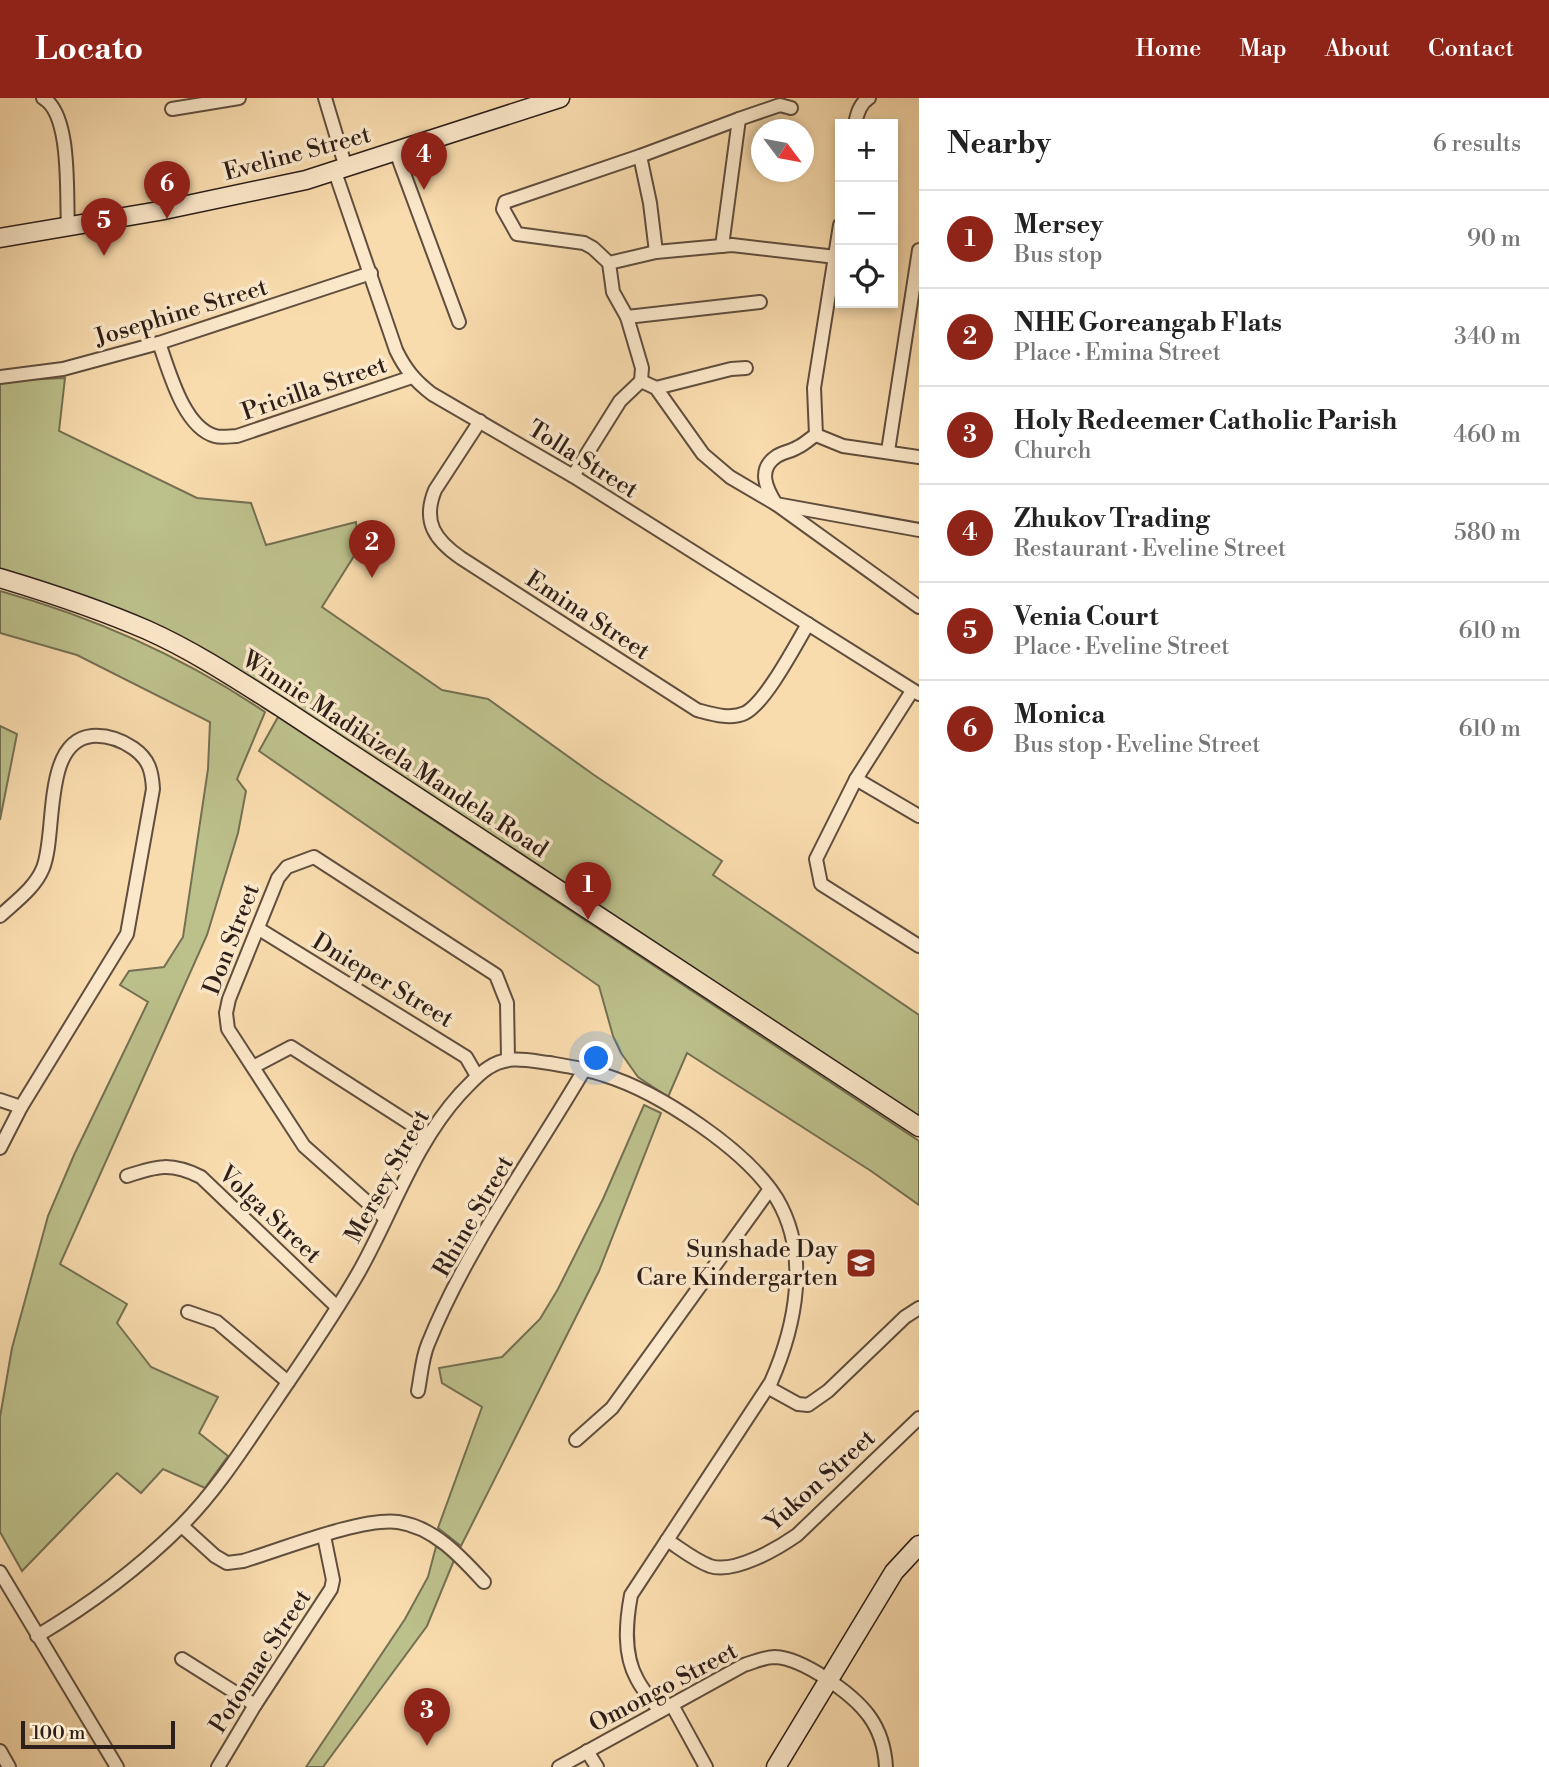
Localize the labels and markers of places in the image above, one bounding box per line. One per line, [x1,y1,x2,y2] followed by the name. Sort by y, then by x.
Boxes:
[401,132,447,190] pin: 4
[144,161,190,219] pin: 6
[81,198,127,256] pin: 5
[349,520,395,578] pin: 2
[565,862,611,920] pin: 1
[636,1235,838,1293] place label: Sunshade Day Care Kindergarten
[844,1246,878,1280] school or university icon: Sunshade Day Care Kindergarten
[404,1688,450,1746] pin: 3

